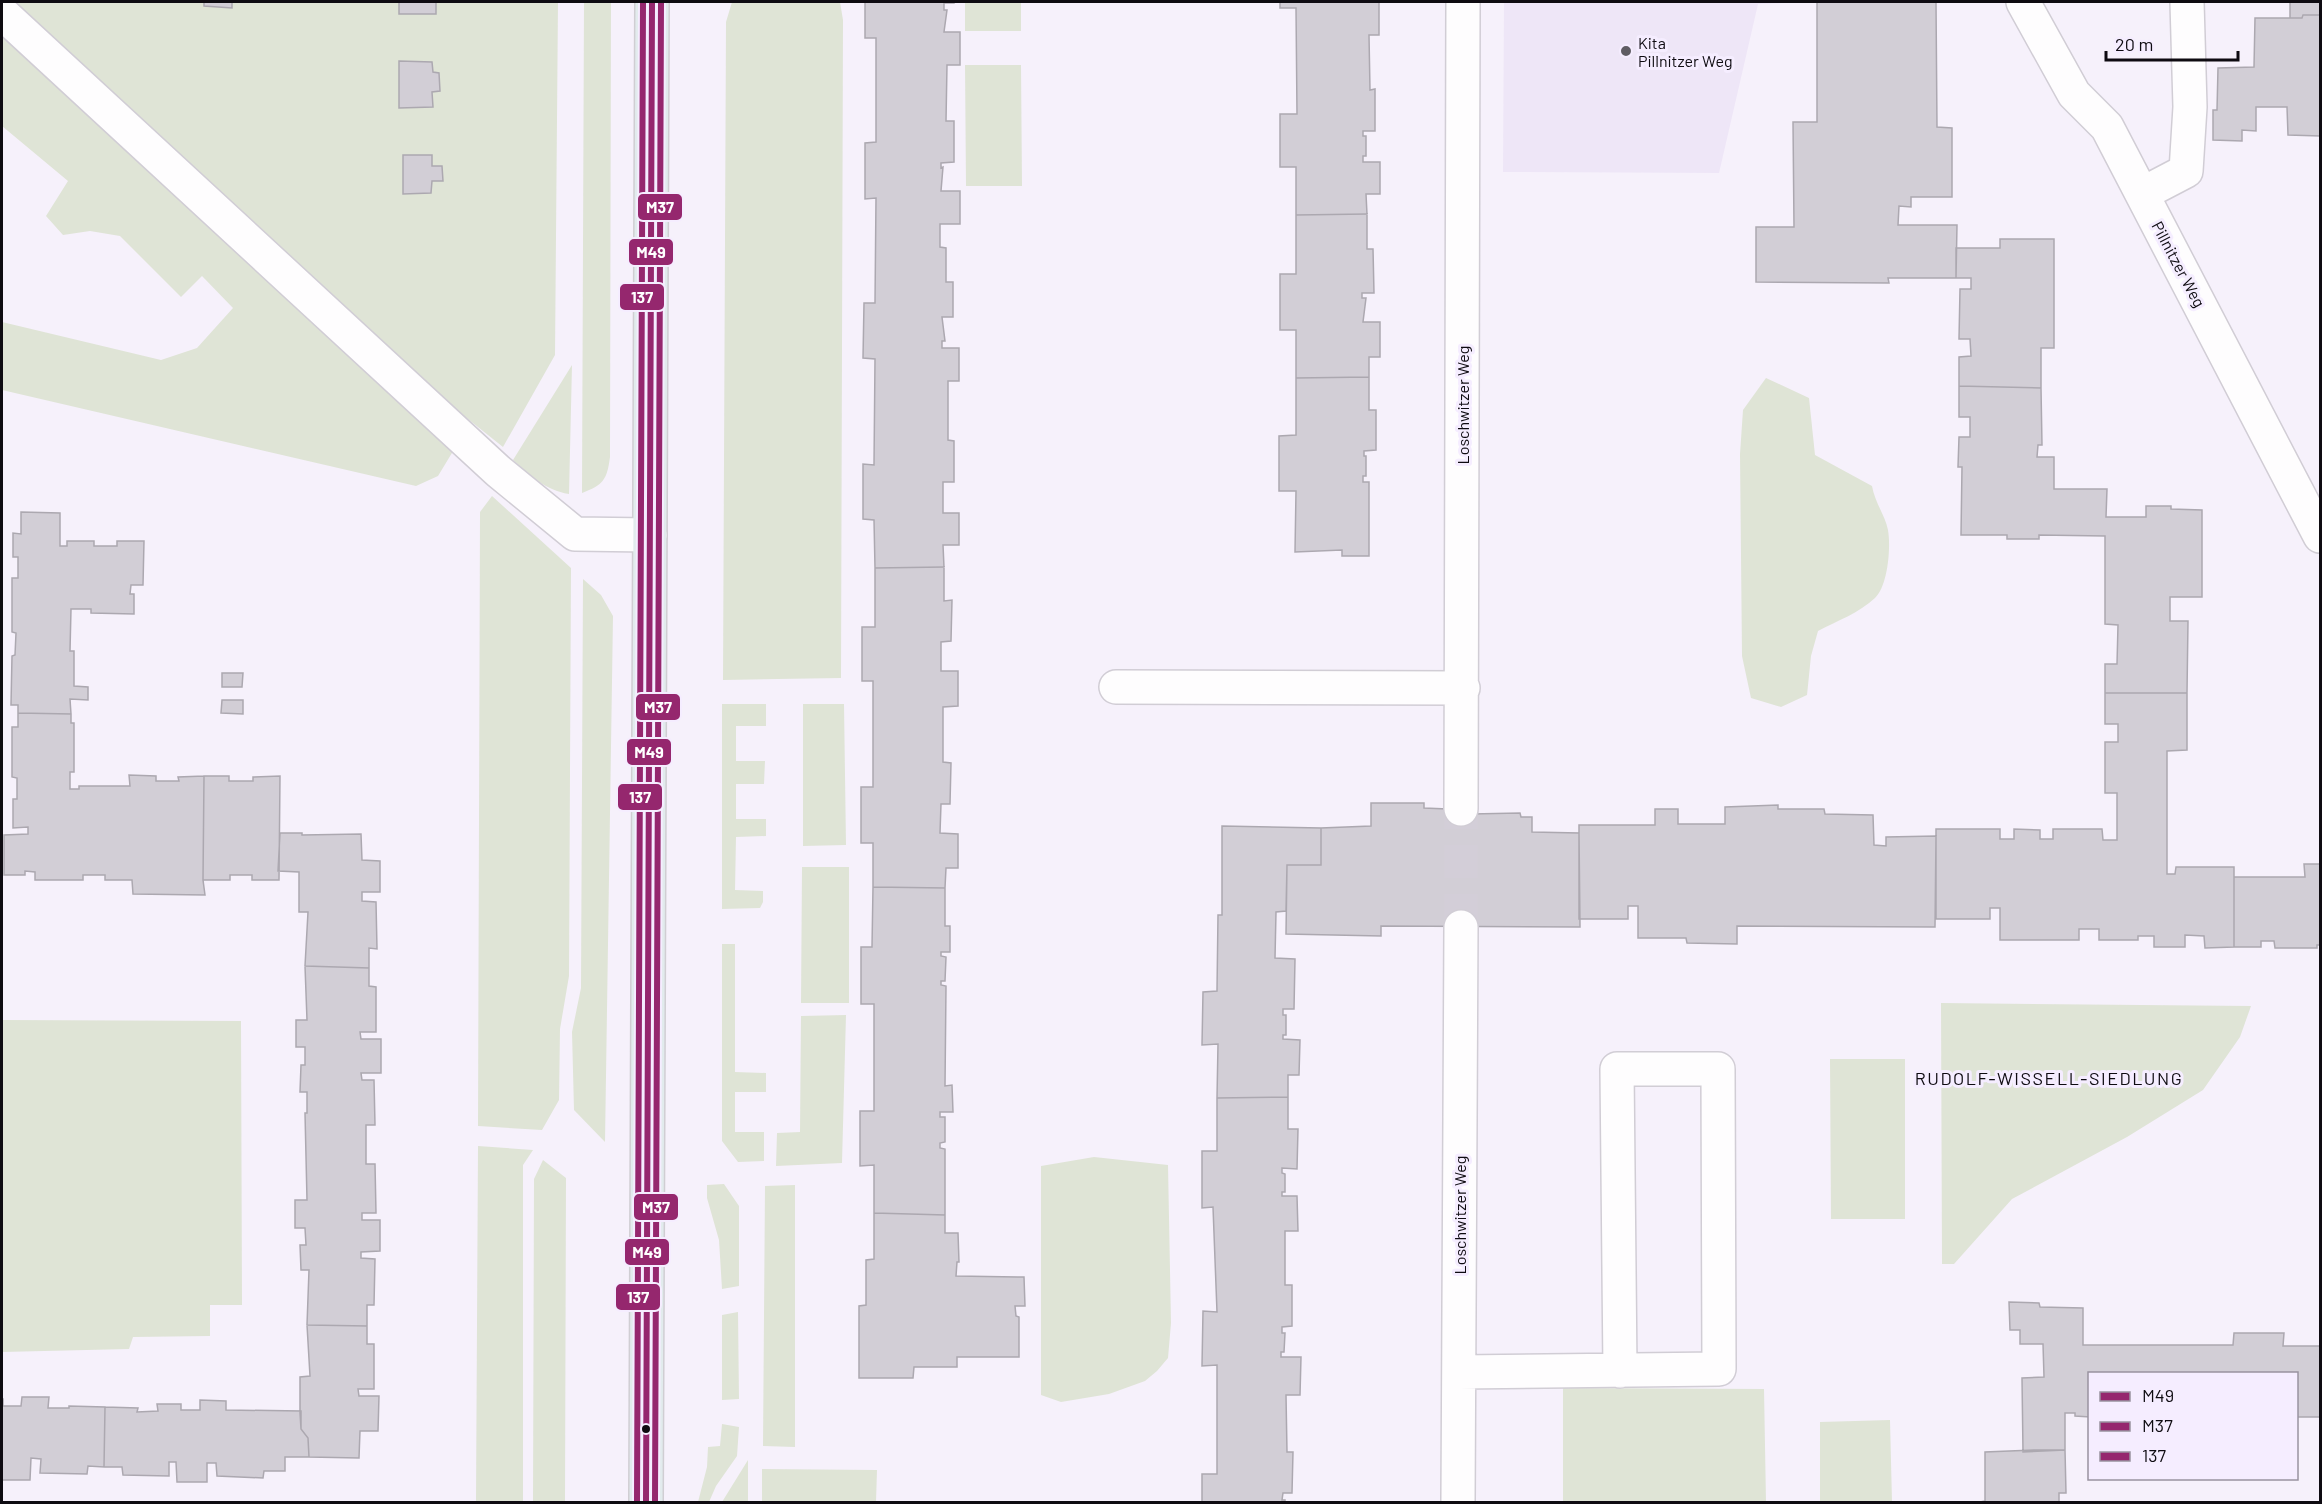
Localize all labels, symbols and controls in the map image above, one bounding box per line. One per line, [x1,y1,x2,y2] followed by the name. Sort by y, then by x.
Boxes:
[2106,24,2238,62] scale bar
[1638,33,1732,70] place label: Kita Pillnitzer Weg
[2115,33,2153,55] text: 20 m
[1619,44,1633,58] marker: Kita Pillnitzer Weg
[637,193,683,221] line badge: M37
[646,197,674,216] text: M37
[2148,218,2210,310] street label: Pillnitzer Weg
[628,238,674,266] line badge: M49
[636,242,666,261] text: M49
[619,283,665,311] line badge: 137
[631,287,653,306] text: 137
[1453,346,1472,464] street label: Loschwitzer Weg
[635,693,681,721] line badge: M37
[644,697,672,716] text: M37
[626,738,672,766] line badge: M49
[634,742,664,761] text: M49
[617,783,663,811] line badge: 137
[629,787,651,806] text: 137
[1915,1067,2183,1089] district label: RUDOLF-WISSELL-SIEDLUNG
[1450,1156,1469,1274] street label: Loschwitzer Weg
[633,1193,679,1221] line badge: M37
[642,1197,670,1216] text: M37
[624,1238,670,1266] line badge: M49
[632,1242,662,1261] text: M49
[615,1283,661,1311] line badge: 137
[627,1287,649,1306] text: 137
[2088,1372,2298,1480] legend
[2142,1384,2174,1406] text: M49
[2142,1414,2173,1436] text: M37
[640,1423,652,1435] unlabelled marker
[2142,1444,2167,1466] text: 137

